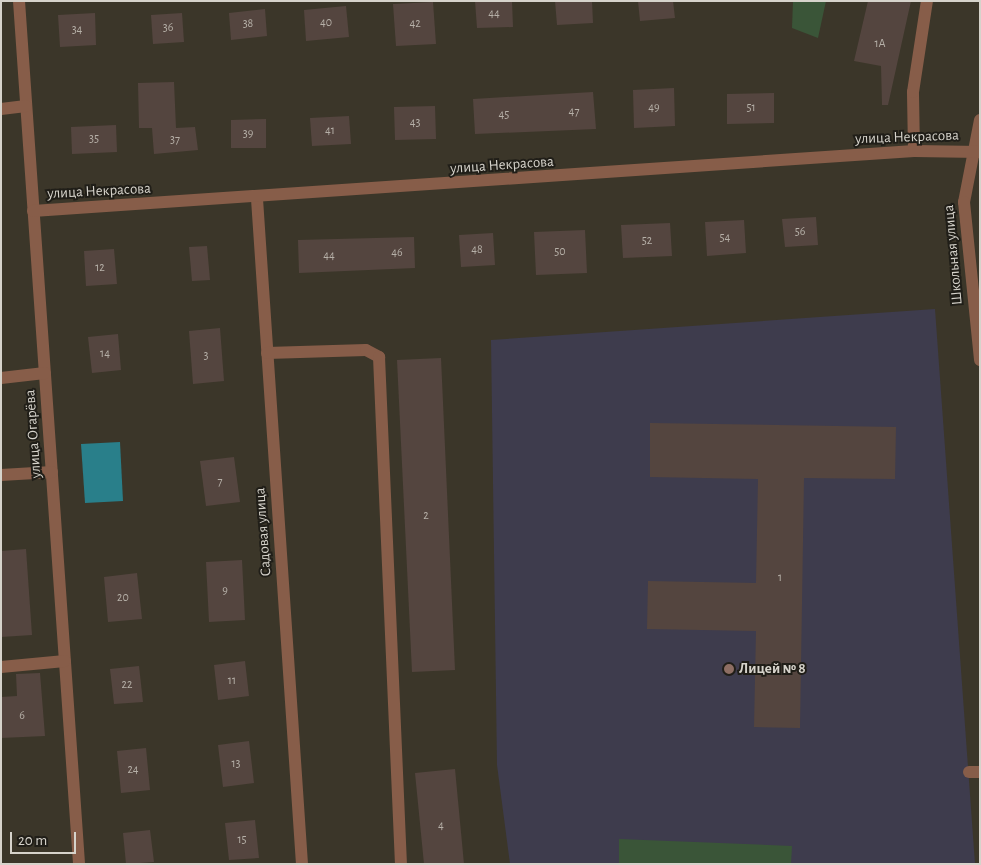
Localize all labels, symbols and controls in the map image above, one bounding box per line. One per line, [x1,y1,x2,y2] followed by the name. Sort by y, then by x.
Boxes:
[488,7,500,21] house number: 44
[320,16,332,30] house number: 40
[243,17,253,31] house number: 38
[409,17,421,31] house number: 42
[163,21,173,35] house number: 36
[72,23,82,37] house number: 34
[874,37,886,51] house number: 1А
[648,101,660,115] house number: 49
[746,101,756,115] house number: 51
[569,105,579,119] house number: 47
[499,108,509,122] house number: 45
[410,116,420,130] house number: 43
[325,124,335,138] house number: 41
[855,126,959,148] street label: улица Некрасова
[243,127,253,141] house number: 39
[89,132,99,146] house number: 35
[170,133,180,147] house number: 37
[450,152,554,178] street label: улица Некрасова
[47,179,151,203] street label: улица Некрасова
[940,204,966,306] street label: Школьная улица
[795,225,805,239] house number: 56
[720,231,730,245] house number: 54
[642,234,652,248] house number: 52
[471,243,483,257] house number: 48
[554,245,566,259] house number: 50
[391,246,403,260] house number: 46
[323,249,335,263] house number: 44
[95,261,105,275] house number: 12
[100,347,110,361] house number: 14
[204,349,208,363] house number: 3
[21,389,45,479] street label: улица Огарёва
[217,475,223,489] house number: 7
[251,487,275,577] street label: Садовая улица
[423,509,429,523] house number: 2
[778,571,782,585] house number: 1
[222,584,228,598] house number: 9
[117,591,129,605] house number: 20
[739,660,806,678] place label: Лицей № 8
[723,663,735,675] marker: Лицей № 8
[228,674,236,688] house number: 11
[122,678,132,692] house number: 22
[19,709,25,723] house number: 6
[231,757,241,771] house number: 13
[127,763,139,777] house number: 24
[438,819,444,833] house number: 4
[12,822,79,854] scale bar
[18,833,47,848] text: 20 m
[237,833,247,847] house number: 15

